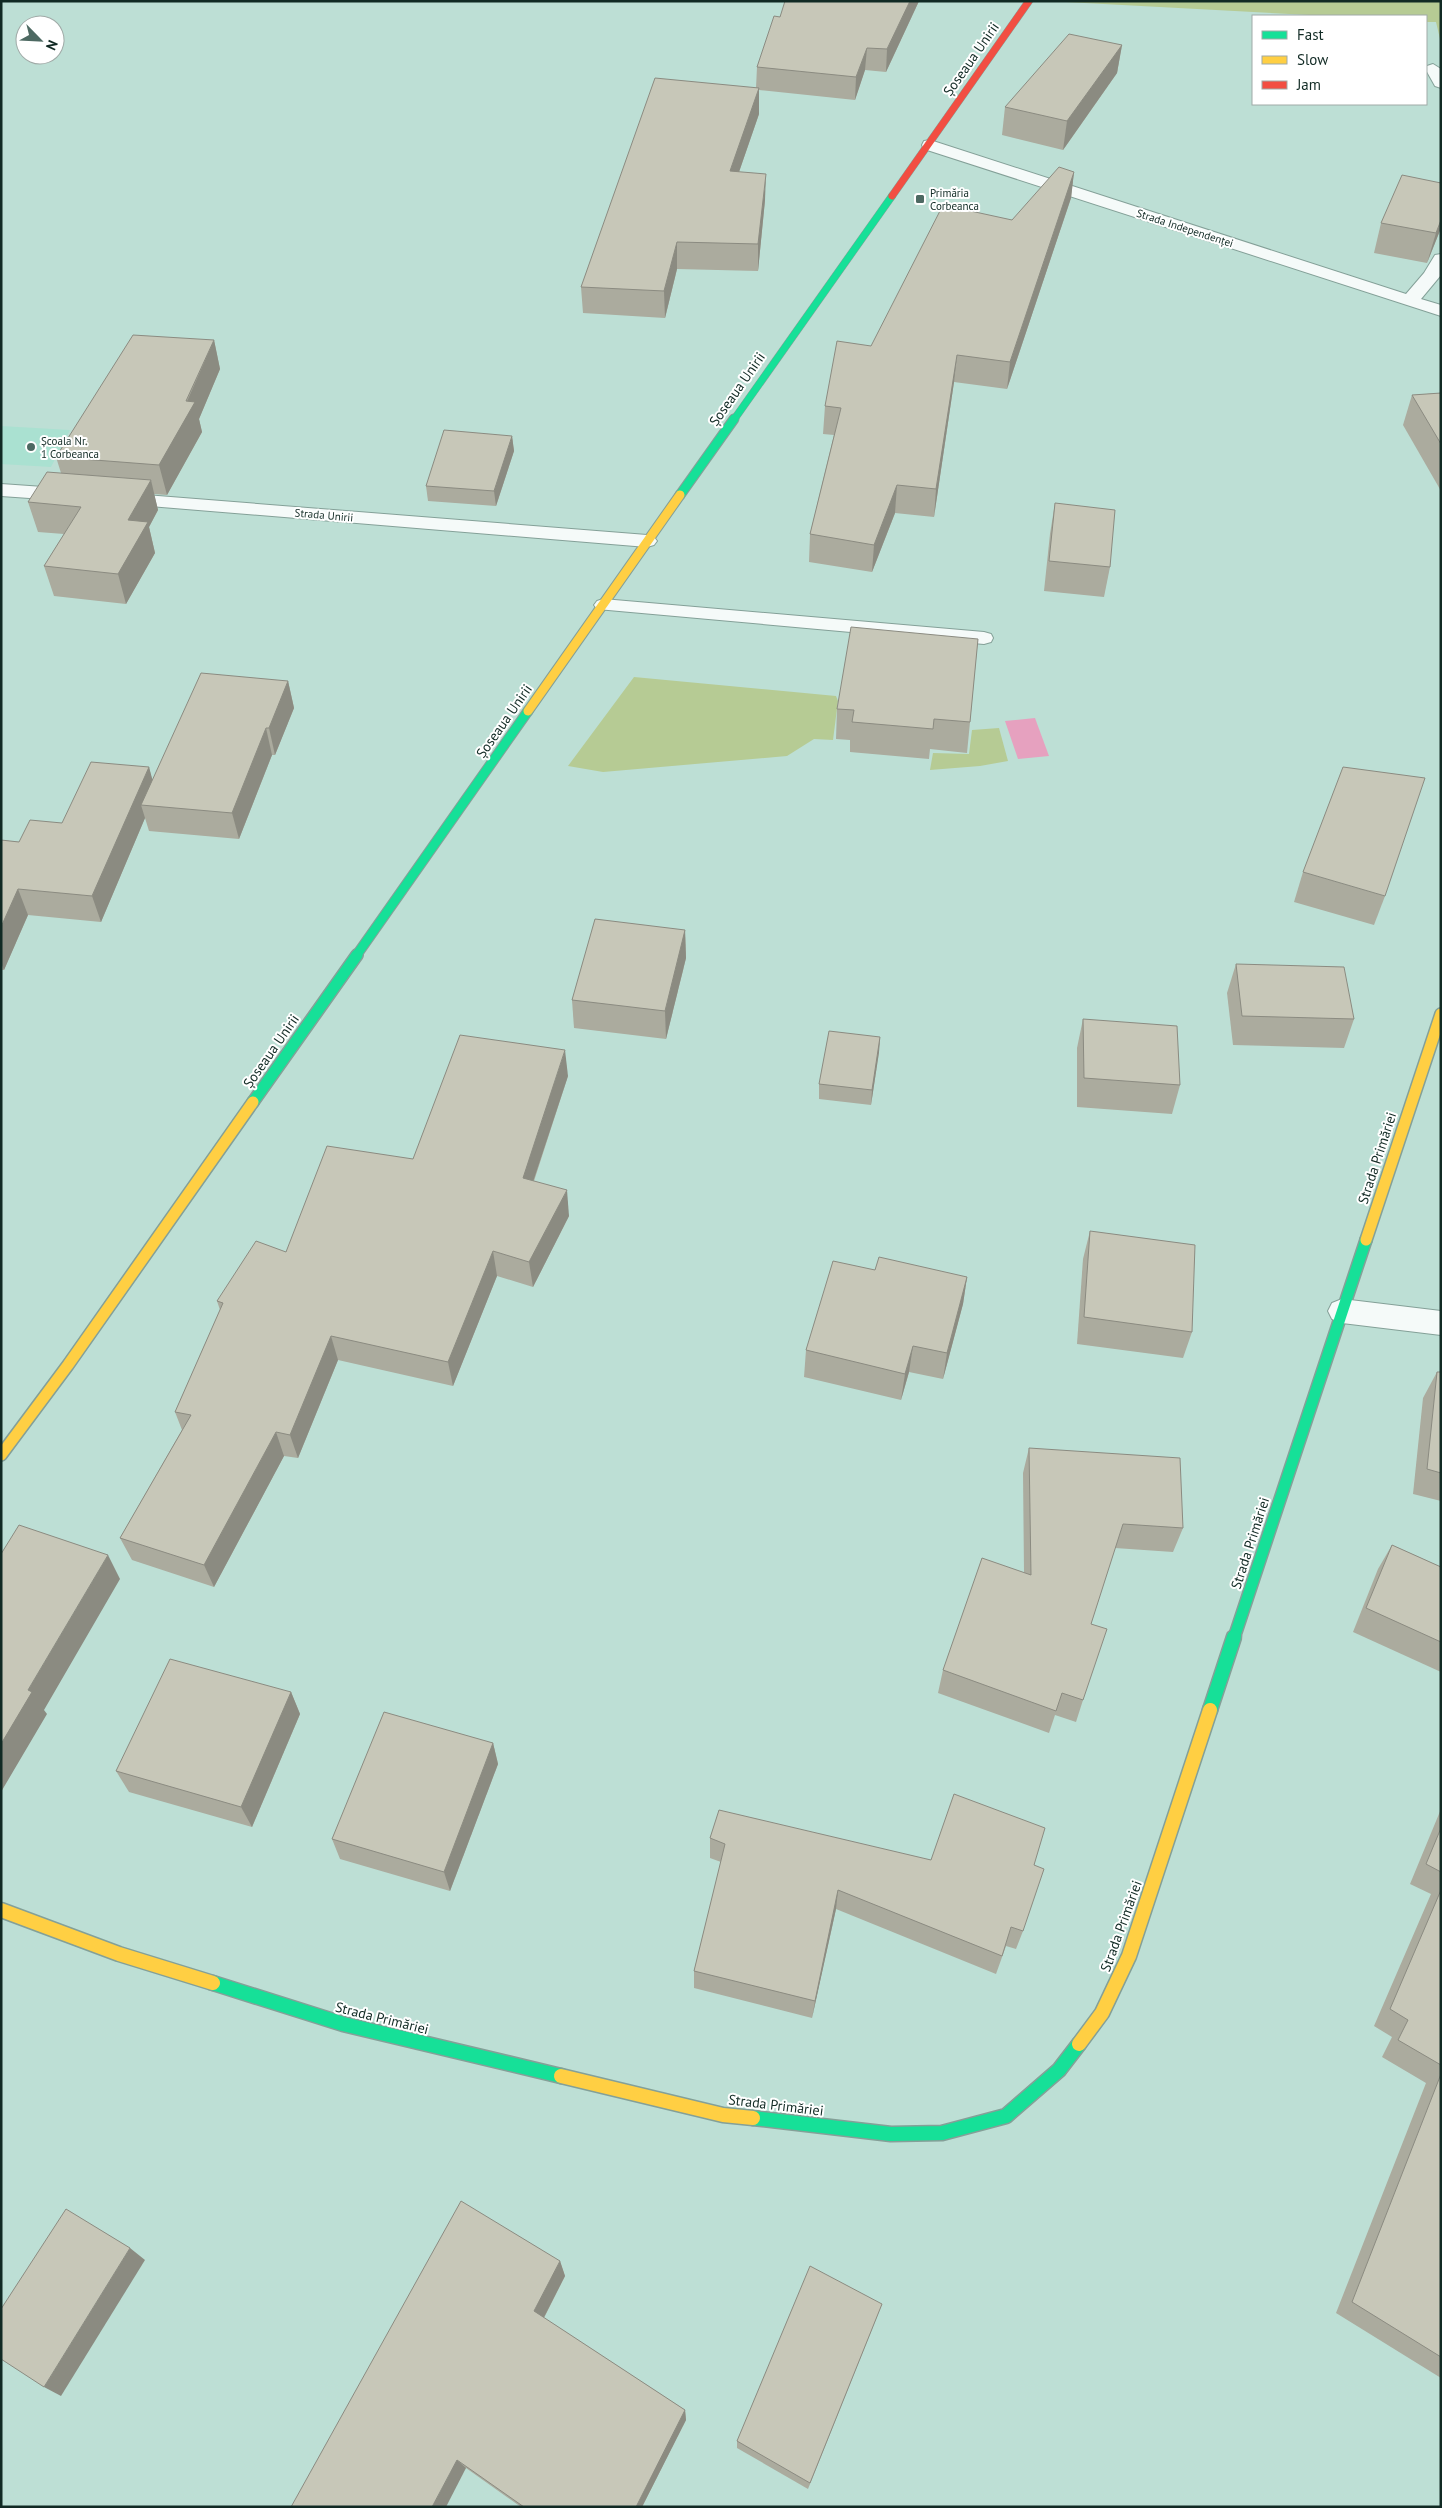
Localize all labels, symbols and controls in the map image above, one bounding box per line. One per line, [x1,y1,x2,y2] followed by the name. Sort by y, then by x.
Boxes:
[15,15,65,65] north arrow
[1252,15,1427,105] legend
[939,19,1003,99] street label: Șoseaua Unirii
[1297,25,1324,44] text: Fast
[42,37,62,53] text: N
[1297,50,1328,69] text: Slow
[1296,75,1321,94] text: Jam
[930,186,979,213] place label: Primăria Corbeanca
[914,193,926,205] marker: Primăria Corbeanca
[1135,206,1235,250] street label: Strada Independenței
[705,349,769,429] street label: Șoseaua Unirii
[41,434,99,461] place label: Școala Nr. 1 Corbeanca
[25,441,37,453] marker: Școala Nr. 1 Corbeanca
[294,505,354,525] street label: Strada Unirii
[472,681,536,761] street label: Șoseaua Unirii
[239,1011,303,1091] street label: Șoseaua Unirii
[1354,1110,1400,1206] street label: Strada Primăriei
[1227,1495,1273,1591] street label: Strada Primăriei
[1096,1878,1146,1974] street label: Strada Primăriei
[333,1998,431,2038] street label: Strada Primăriei
[727,2090,825,2120] street label: Strada Primăriei

